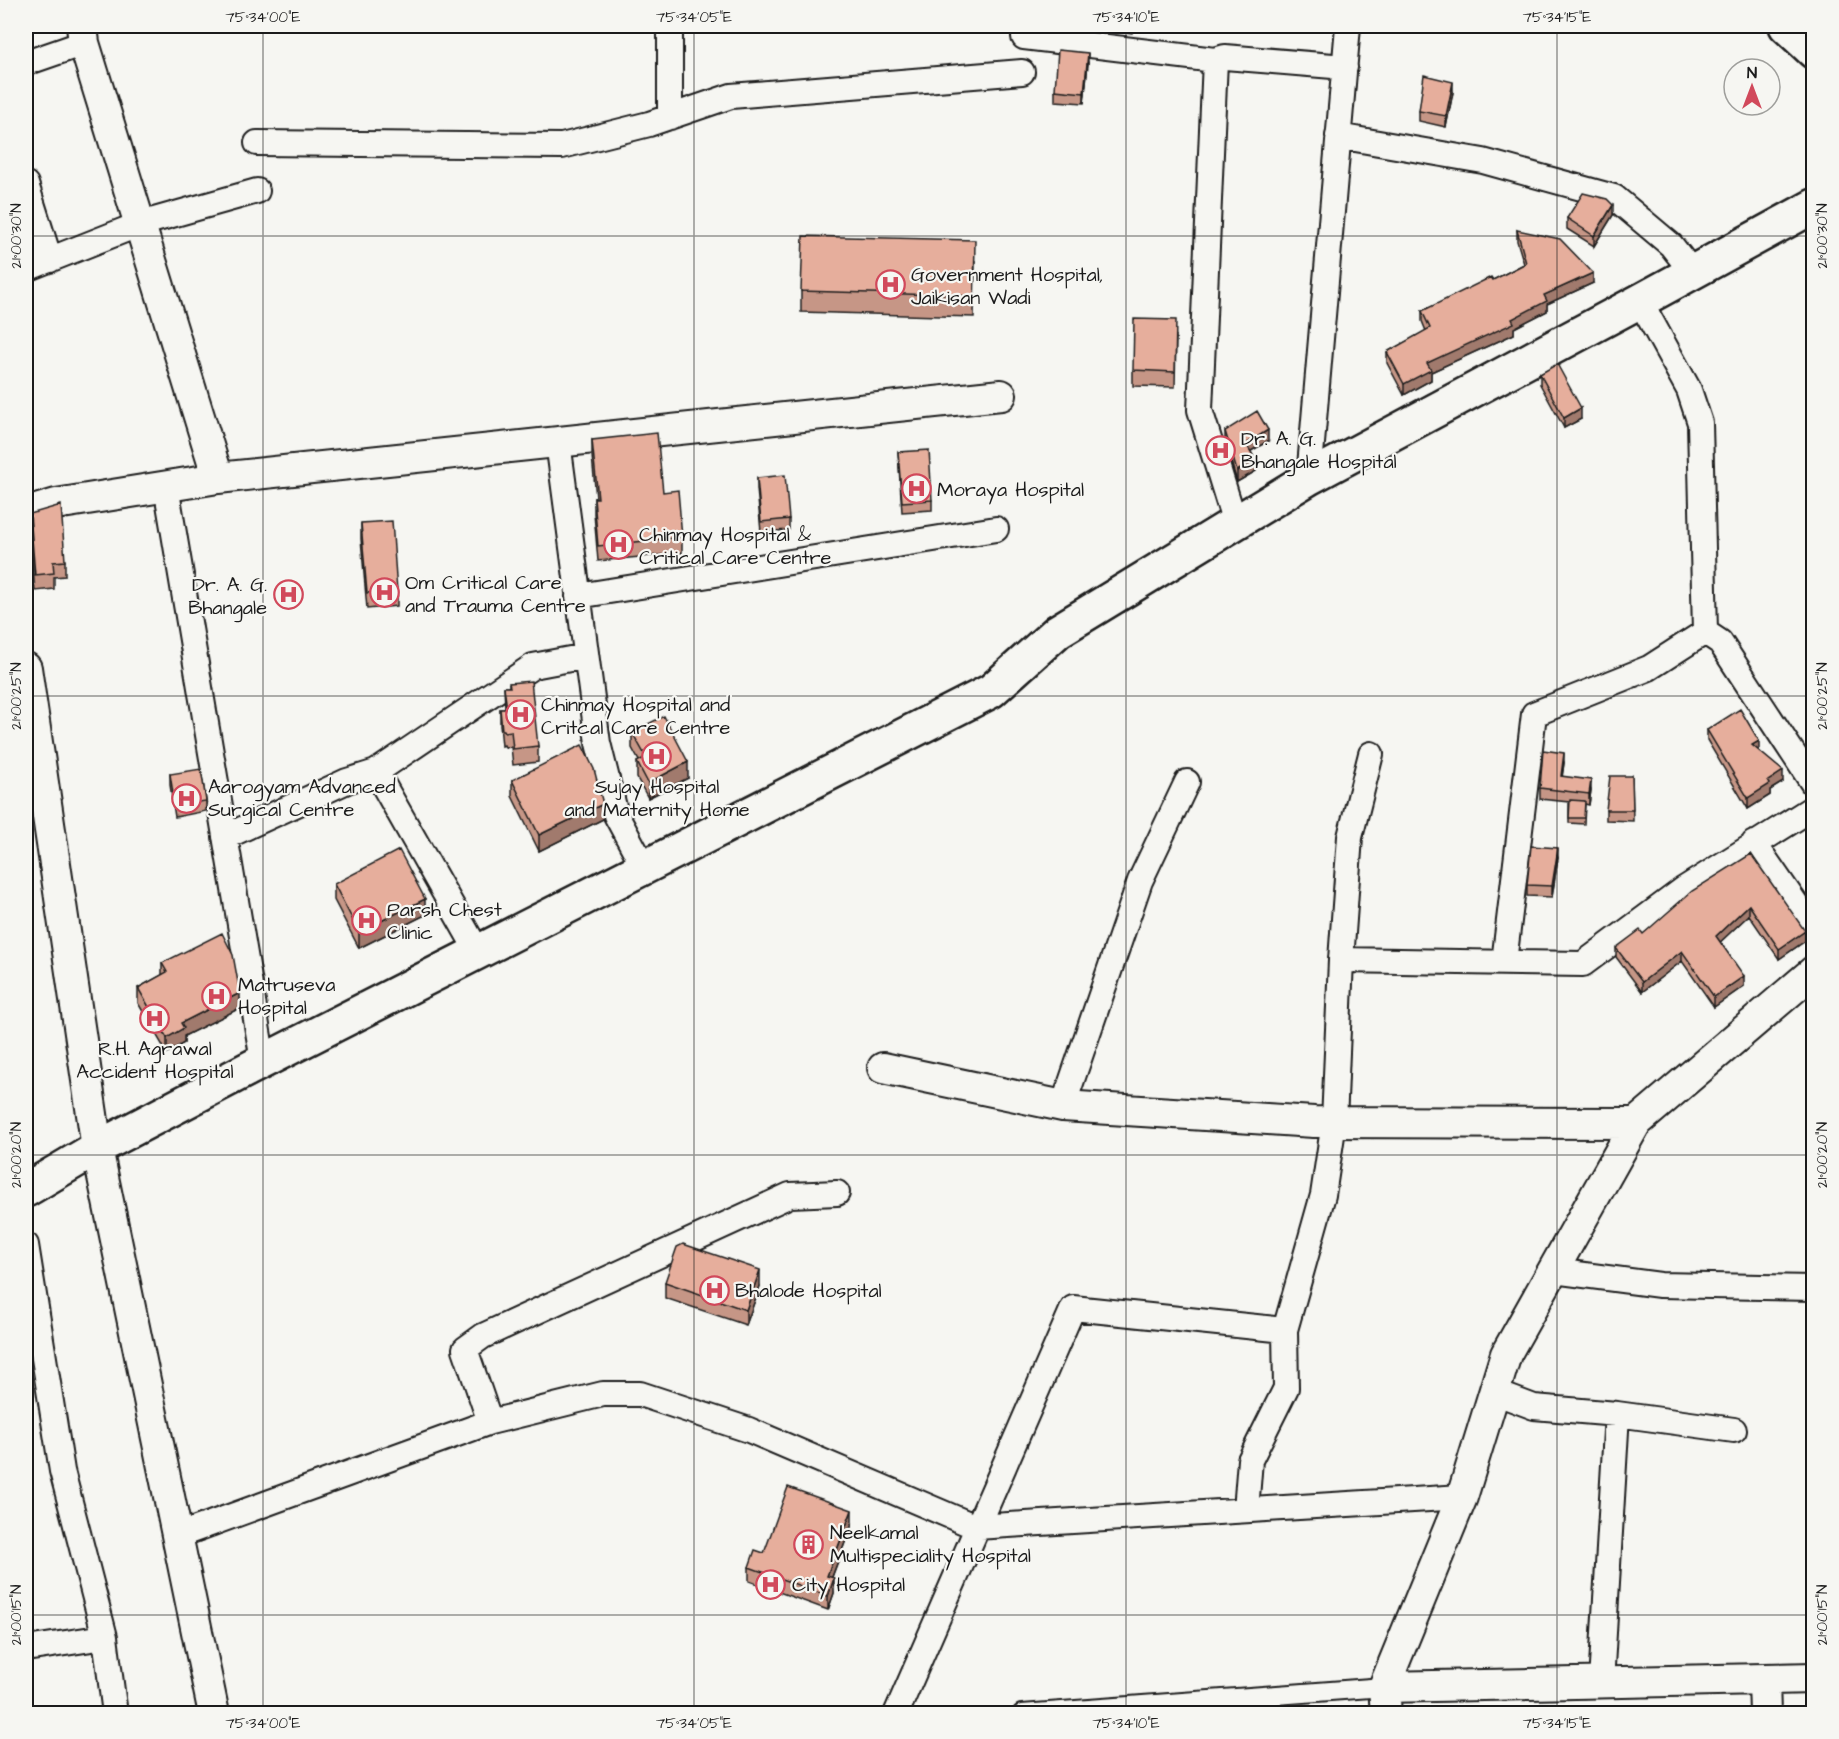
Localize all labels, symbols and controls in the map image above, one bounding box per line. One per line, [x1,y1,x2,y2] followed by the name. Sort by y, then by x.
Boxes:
[226,7,301,28] text: 75°34'00"E
[656,7,732,28] text: 75°34'05"E
[1092,7,1160,28] text: 75°34'10"E
[1523,7,1591,28] text: 75°34'15"E
[1722,57,1782,117] north arrow
[1747,62,1757,84] text: N
[6,203,27,269] text: 21°00'30"N
[1812,203,1833,269] text: 21°00'30"N
[911,261,1103,312] place label: Government Hospital, Jaikisan Wadi
[874,269,906,301] hospital icon: Government Hospital, Jaikisan Wadi
[1241,425,1397,477] place label: Dr. A. G. Bhangale Hospital
[1204,434,1236,466] hospital icon: Dr. A. G. Bhangale Hospital
[900,473,932,505] hospital icon: Moraya Hospital
[937,476,1084,505] place label: Moraya Hospital
[639,521,832,572] place label: Chinmay Hospital & Critical Care Centre
[602,529,634,561] hospital icon: Chinmay Hospital & Critical Care Centre
[405,569,586,620] place label: Om Critical Care and Trauma Centre
[188,571,267,623] place label: Dr. A. G. Bhangale
[368,577,400,609] hospital icon: Om Critical Care and Trauma Centre
[272,579,304,611] hospital icon: Dr. A. G. Bhangale
[6,662,27,730] text: 21°00'25"N
[1812,662,1833,730] text: 21°00'25"N
[541,691,731,742] place label: Chinmay Hospital and Critcal Care Centre
[504,699,536,731] hospital icon: Chinmay Hospital and Critcal Care Centre
[641,740,673,772] hospital icon: Sujay Hospital and Maternity Home
[208,773,396,825] place label: Aarogyam Advanced Surgical Centre
[565,773,750,825] place label: Sujay Hospital and Maternity Home
[171,782,203,814] hospital icon: Aarogyam Advanced Surgical Centre
[387,896,502,947] place label: Parsh Chest Clinic
[350,904,382,936] hospital icon: Parsh Chest Clinic
[238,971,335,1022] place label: Matruseva Hospital
[201,980,233,1012] hospital icon: Matruseva Hospital
[139,1002,171,1034] hospital icon: R.H. Agrawal Accident Hospital
[76,1035,234,1086] place label: R.H. Agrawal Accident Hospital
[6,1122,27,1188] text: 21°00'20"N
[1812,1122,1833,1188] text: 21°00'20"N
[698,1274,730,1306] hospital icon: Bhalode Hospital
[735,1277,882,1305] place label: Bhalode Hospital
[830,1519,1031,1571] place label: Neelkamal Multispeciality Hospital
[793,1528,825,1560] building icon: Neelkamal Multispeciality Hospital
[755,1568,787,1600] hospital icon: City Hospital
[792,1571,905,1600] place label: City Hospital
[6,1585,27,1645] text: 21°00'15"N
[1812,1585,1833,1645] text: 21°00'15"N
[226,1713,301,1734] text: 75°34'00"E
[656,1713,732,1734] text: 75°34'05"E
[1092,1713,1160,1734] text: 75°34'10"E
[1523,1713,1591,1734] text: 75°34'15"E

